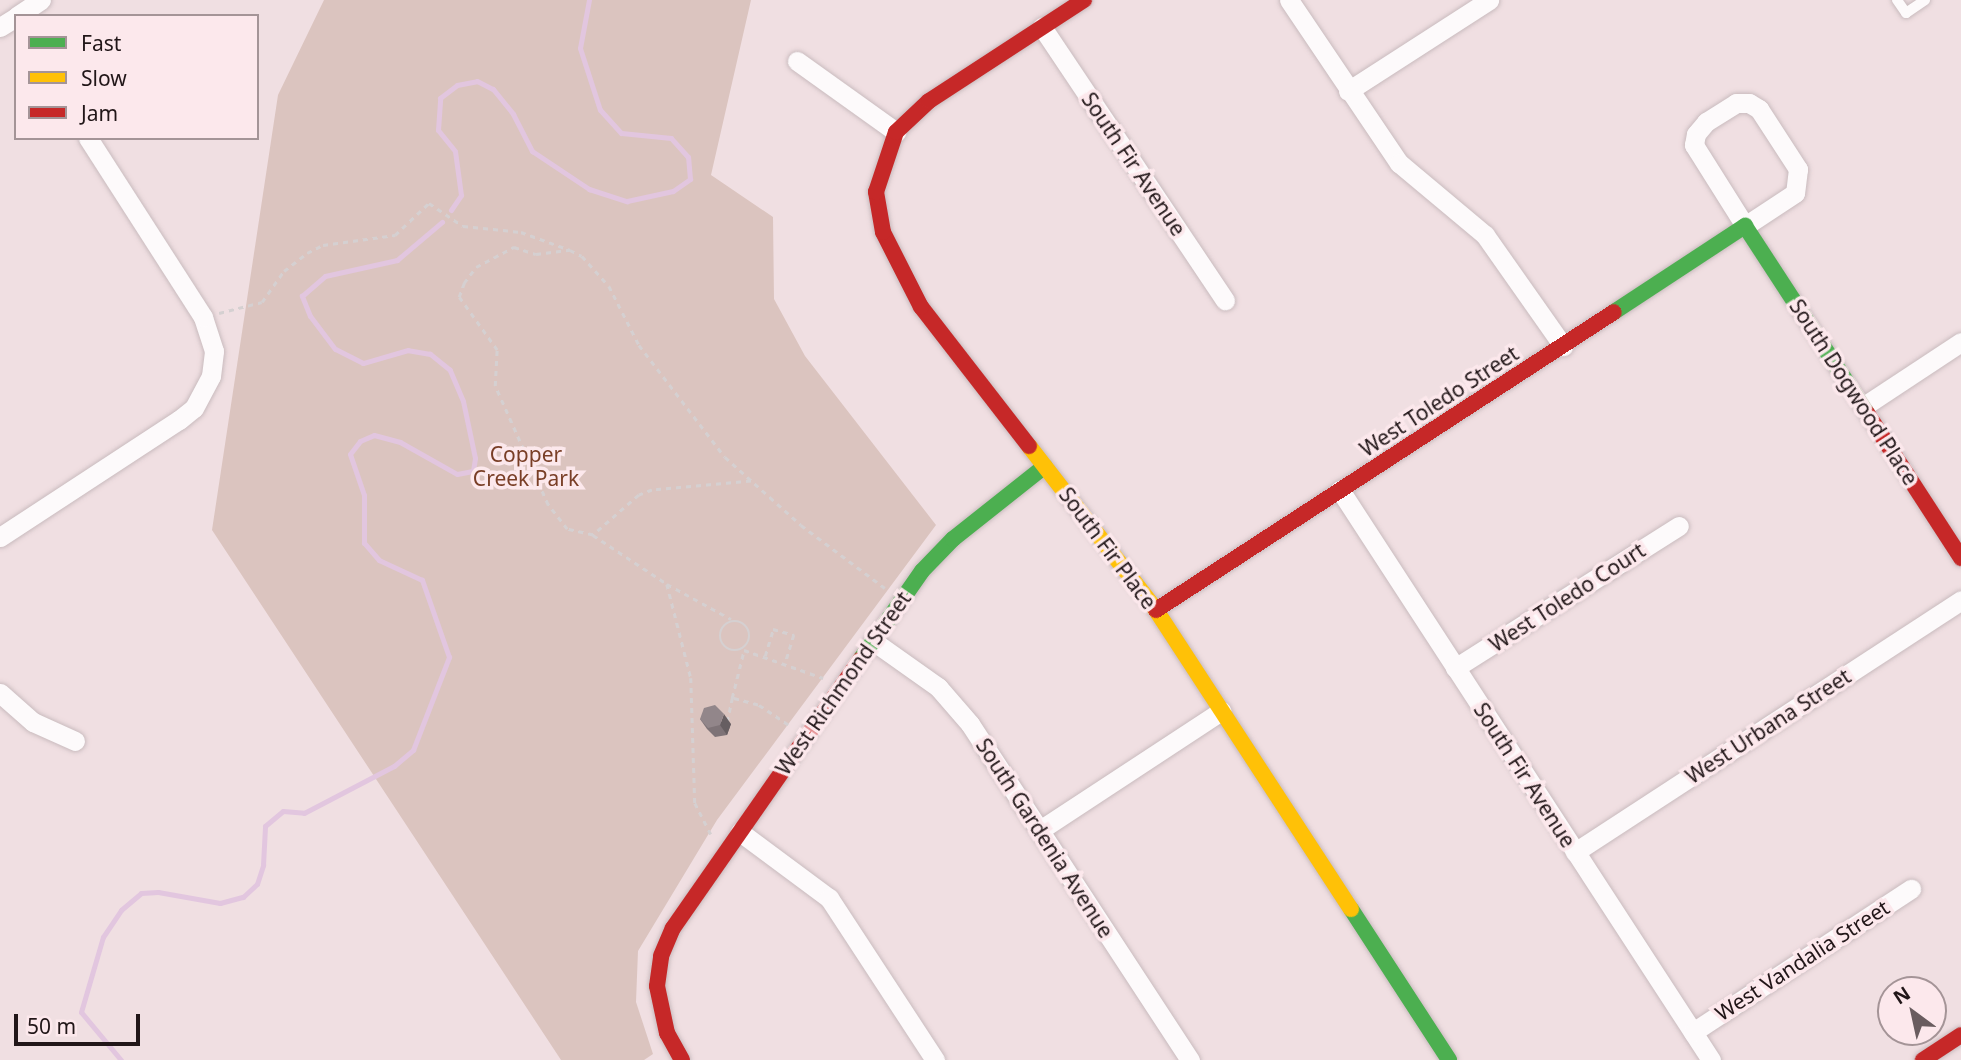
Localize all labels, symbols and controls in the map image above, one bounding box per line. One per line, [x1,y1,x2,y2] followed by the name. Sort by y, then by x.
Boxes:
[14,14,259,140] legend
[81,29,121,57] text: Fast
[81,64,127,92] text: Slow
[1077,88,1191,240] street label: South Fir Avenue
[81,99,118,127] text: Jam
[1785,294,1923,490] street label: South Dogwood Place
[1355,340,1523,462] street label: West Toledo Street
[473,441,579,491] park label: Copper Creek Park
[1054,482,1162,614] street label: South Fir Place
[1484,537,1650,657] street label: West Toledo Court
[770,587,916,779] street label: West Richmond Street
[1681,663,1855,789] street label: West Urbana Street
[1469,698,1581,852] street label: South Fir Avenue
[971,734,1119,942] street label: South Gardenia Avenue
[1710,894,1894,1026] street label: West Vandalia Street
[1877,976,1947,1046] north arrow
[1888,980,1915,1010] text: N
[18,1000,144,1044] scale bar
[27,1012,76,1040] text: 50 m

